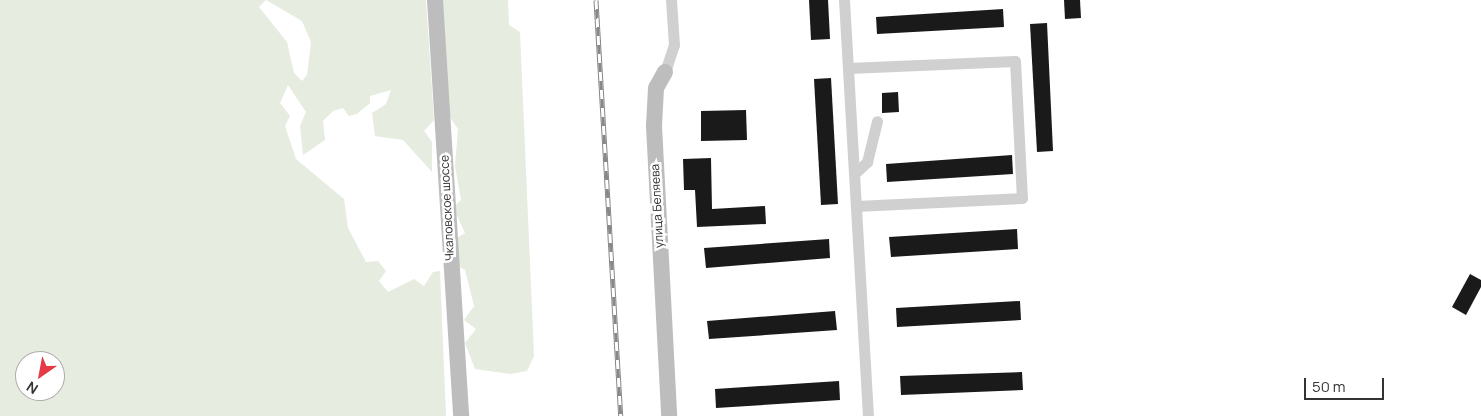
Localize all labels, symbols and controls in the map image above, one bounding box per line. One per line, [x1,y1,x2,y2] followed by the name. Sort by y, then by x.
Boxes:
[437,155,457,261] street label: Чкаловское шоссе
[648,164,666,248] street label: улица Беляева
[15,351,65,401] north arrow
[1306,368,1386,400] scale bar
[1312,376,1346,397] text: 50 m
[23,377,41,399] text: N

